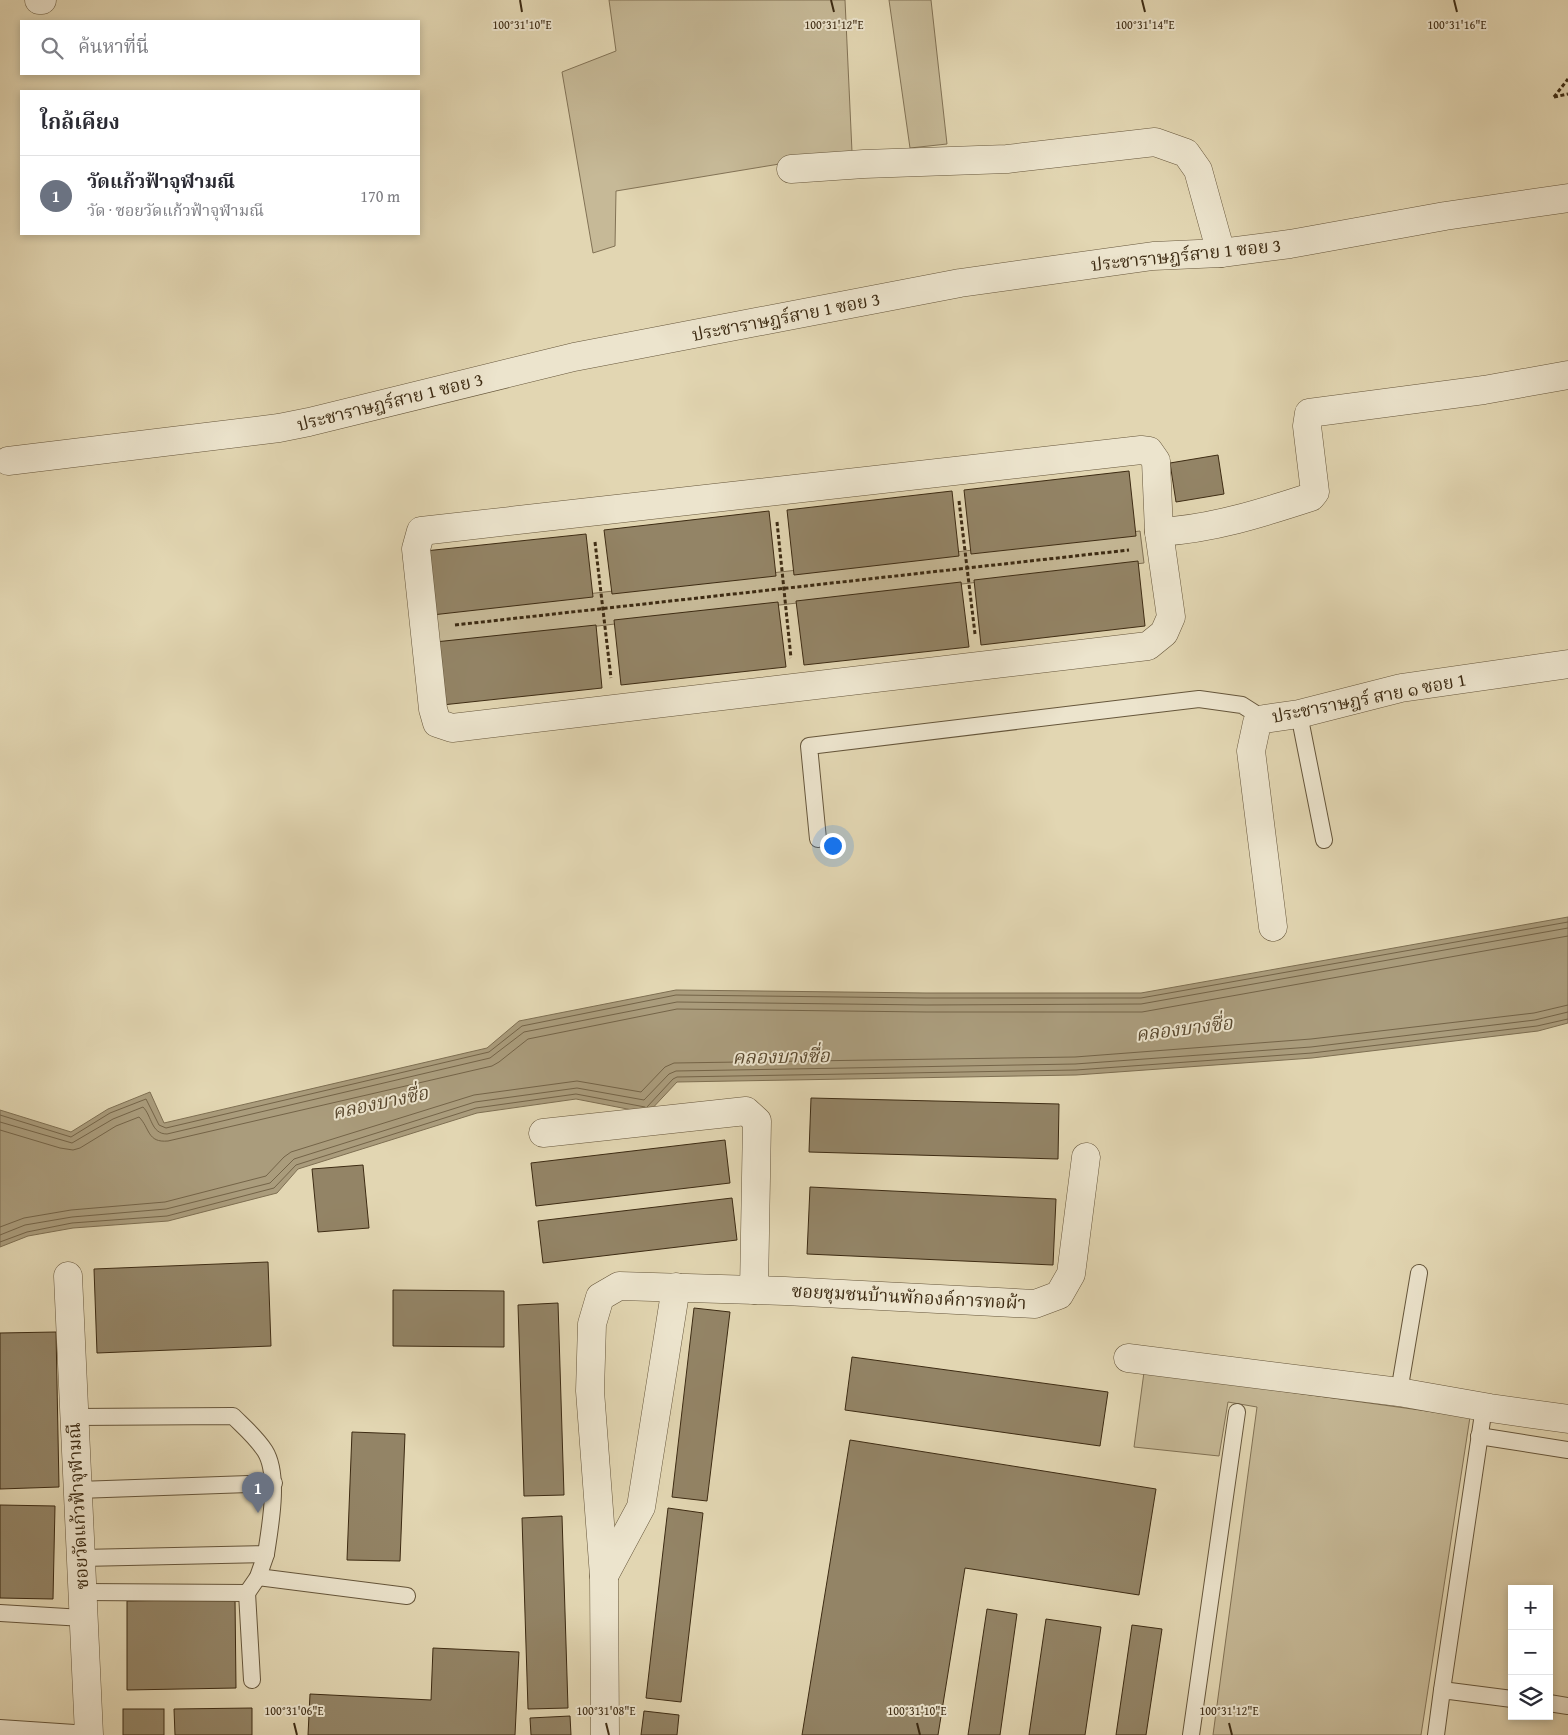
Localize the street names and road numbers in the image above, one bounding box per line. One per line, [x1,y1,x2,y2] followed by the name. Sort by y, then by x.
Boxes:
[1090,231,1282,278] street label: ประชาราษฎร์สาย 1 ซอย 3
[690,285,882,348] street label: ประชาราษฎร์สาย 1 ซอย 3
[294,365,486,438] street label: ประชาราษฎร์สาย 1 ซอย 3
[1269,665,1468,730] street label: ประชาราษฎร์ สาย ๑ ซอย 1
[791,1277,1027,1316] street label: ซอยชุมชนบ้านพักองค์การทอผ้า
[60,1422,95,1590] street label: ซอยวัดแก้วฟ้าจุฬามณี

